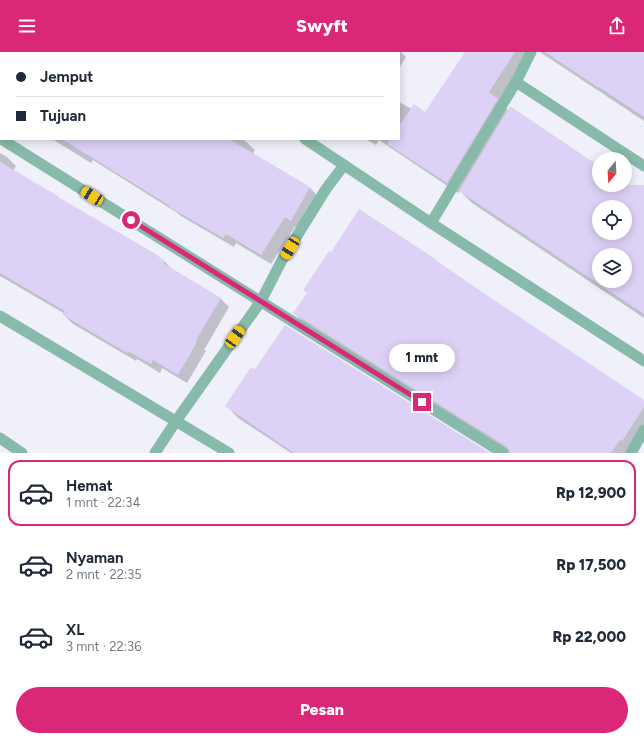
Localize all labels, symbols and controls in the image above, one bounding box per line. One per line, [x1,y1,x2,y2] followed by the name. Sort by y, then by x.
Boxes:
[16,15,38,37] icon: menu
[296,15,348,37] text: Swyft
[606,15,628,37] icon: share
[40,68,93,86] text: Jemput
[40,107,86,125] text: Tujuan
[592,152,632,192] north arrow
[592,152,632,288] map controls
[79,185,105,207] car
[592,200,632,240] button: locate
[122,211,140,229] route start
[279,235,301,261] car
[592,248,632,288] button: layers
[223,324,247,350] car
[389,344,455,372] callout: 1 mnt
[406,350,438,365] text: 1 mnt
[413,393,431,411] route end
[18,475,54,511] icon: car
[66,477,113,495] text: Hemat
[556,484,626,502] text: Rp 12,900
[66,495,141,510] text: 1 mnt · 22:34
[18,547,54,583] icon: car
[66,549,124,567] text: Nyaman
[556,556,626,574] text: Rp 17,500
[66,567,142,582] text: 2 mnt · 22:35
[18,619,54,655] icon: car
[66,621,84,639] text: XL
[553,628,626,646] text: Rp 22,000
[66,639,142,654] text: 3 mnt · 22:36
[16,687,628,733] button: Pesan

